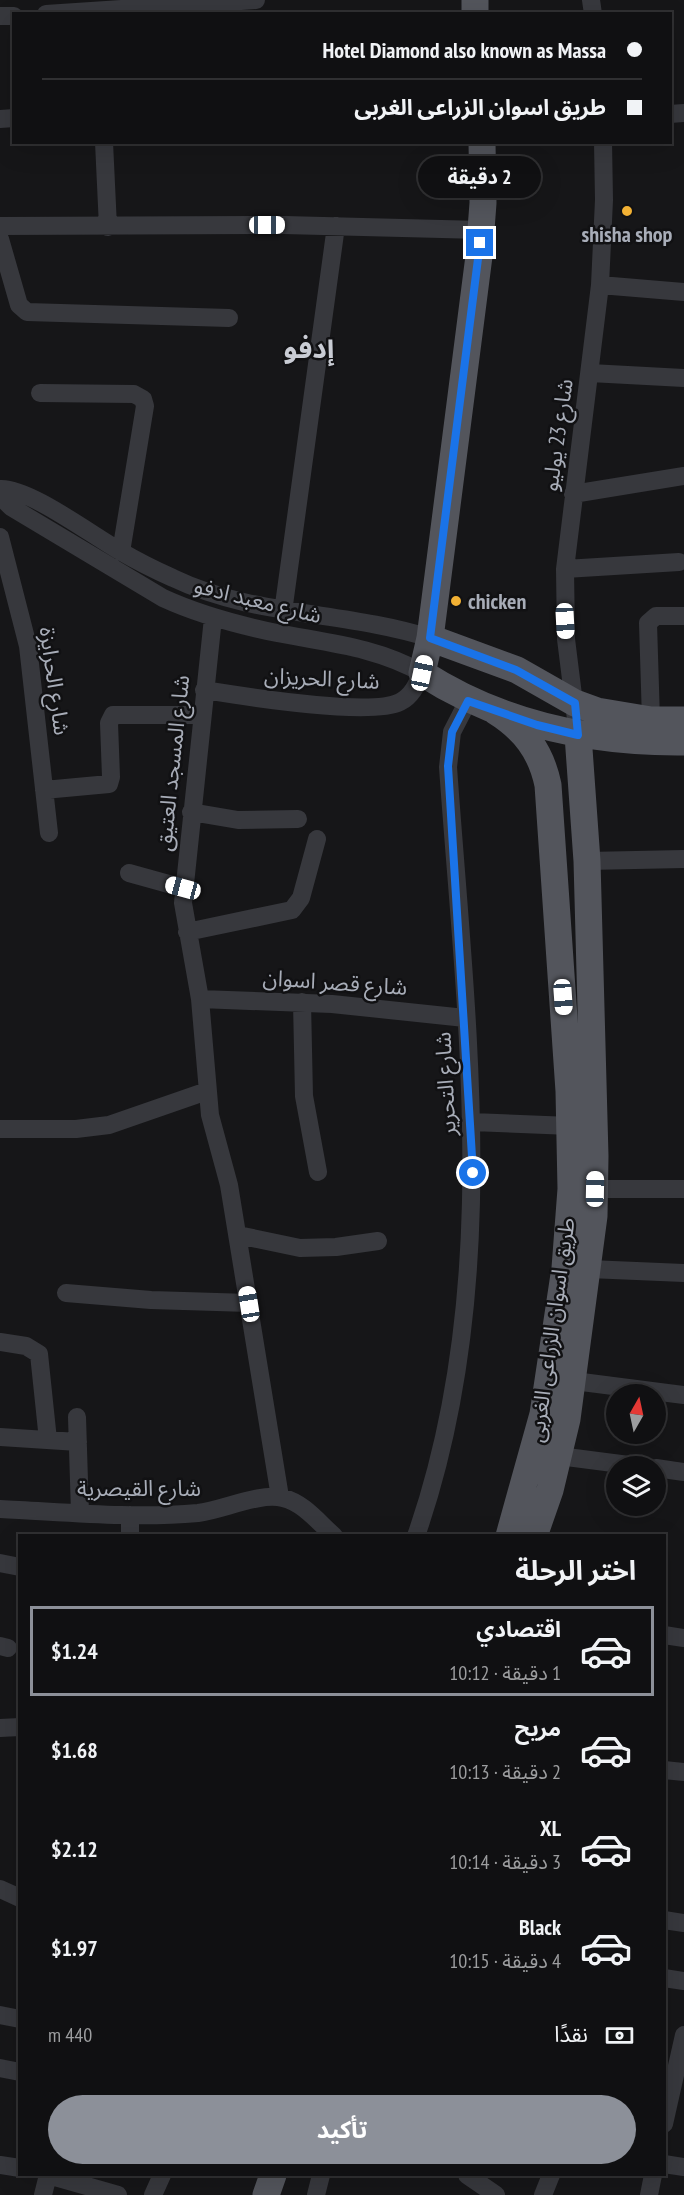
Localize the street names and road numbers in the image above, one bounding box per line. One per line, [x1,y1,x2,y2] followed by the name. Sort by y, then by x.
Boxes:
[535,377,582,493] street label: شارع 23 يوليو
[191,571,325,632] street label: شارع معبد ادفو
[31,625,76,737] street label: شارع الحرايزة
[263,661,380,698] street label: شارع الحريزان
[149,674,198,853] street label: شارع المسجد العتيق
[262,963,408,1004] street label: شارع قصر اسوان
[428,1031,465,1138] street label: شارع التحرير
[521,1216,581,1444] street label: طريق اسوان الزراعى الغربى
[77,1474,201,1505] street label: شارع القيصرية

